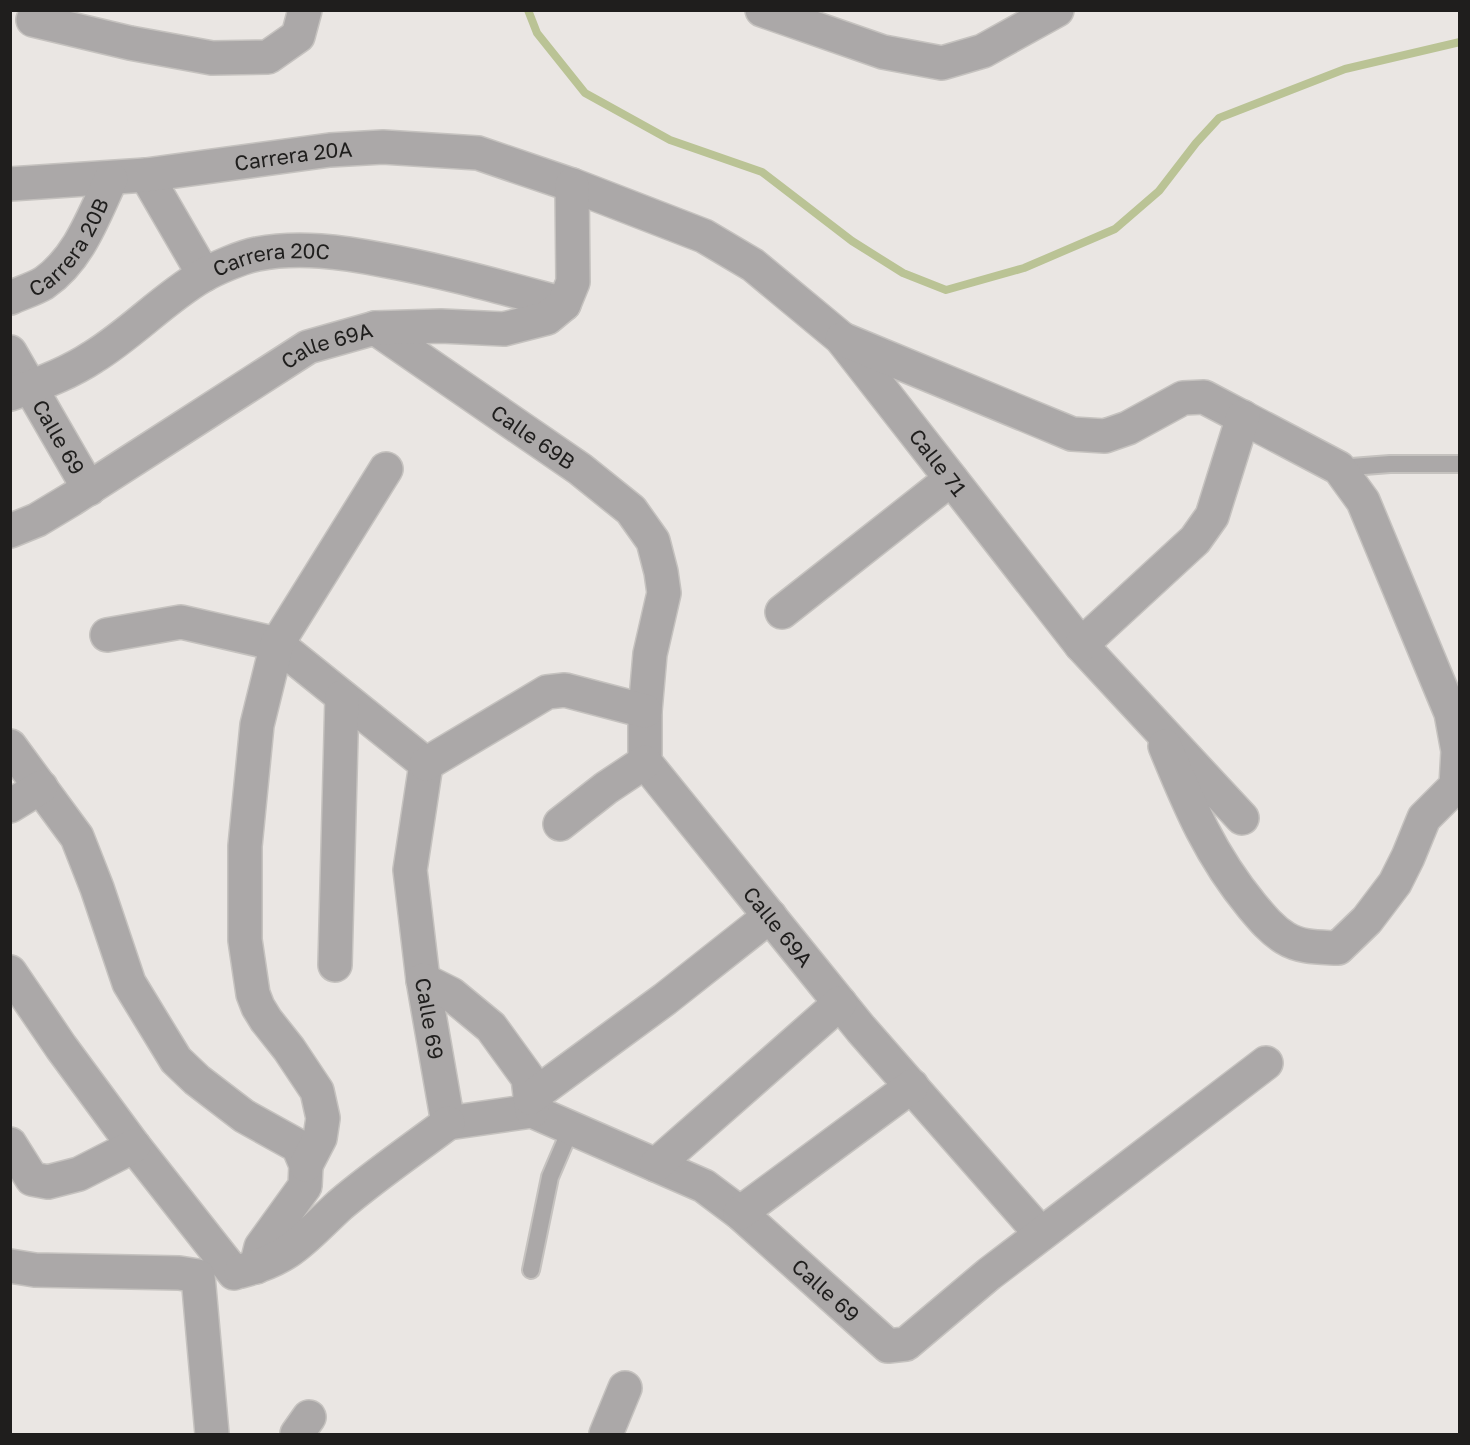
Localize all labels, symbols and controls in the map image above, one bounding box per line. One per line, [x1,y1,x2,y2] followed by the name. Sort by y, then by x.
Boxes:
[233,136,353,176] street label: Carrera 20A
[24,194,114,302] street label: Carrera 20B
[208,237,331,282] street label: Carrera 20C
[276,316,376,374] street label: Calle 69A
[27,395,91,479] street label: Calle 69
[486,399,580,475] street label: Calle 69B
[904,423,972,501] street label: Calle 71
[738,881,819,972] street label: Calle 69A
[410,976,450,1061] street label: Calle 69
[787,1253,865,1327] street label: Calle 69

